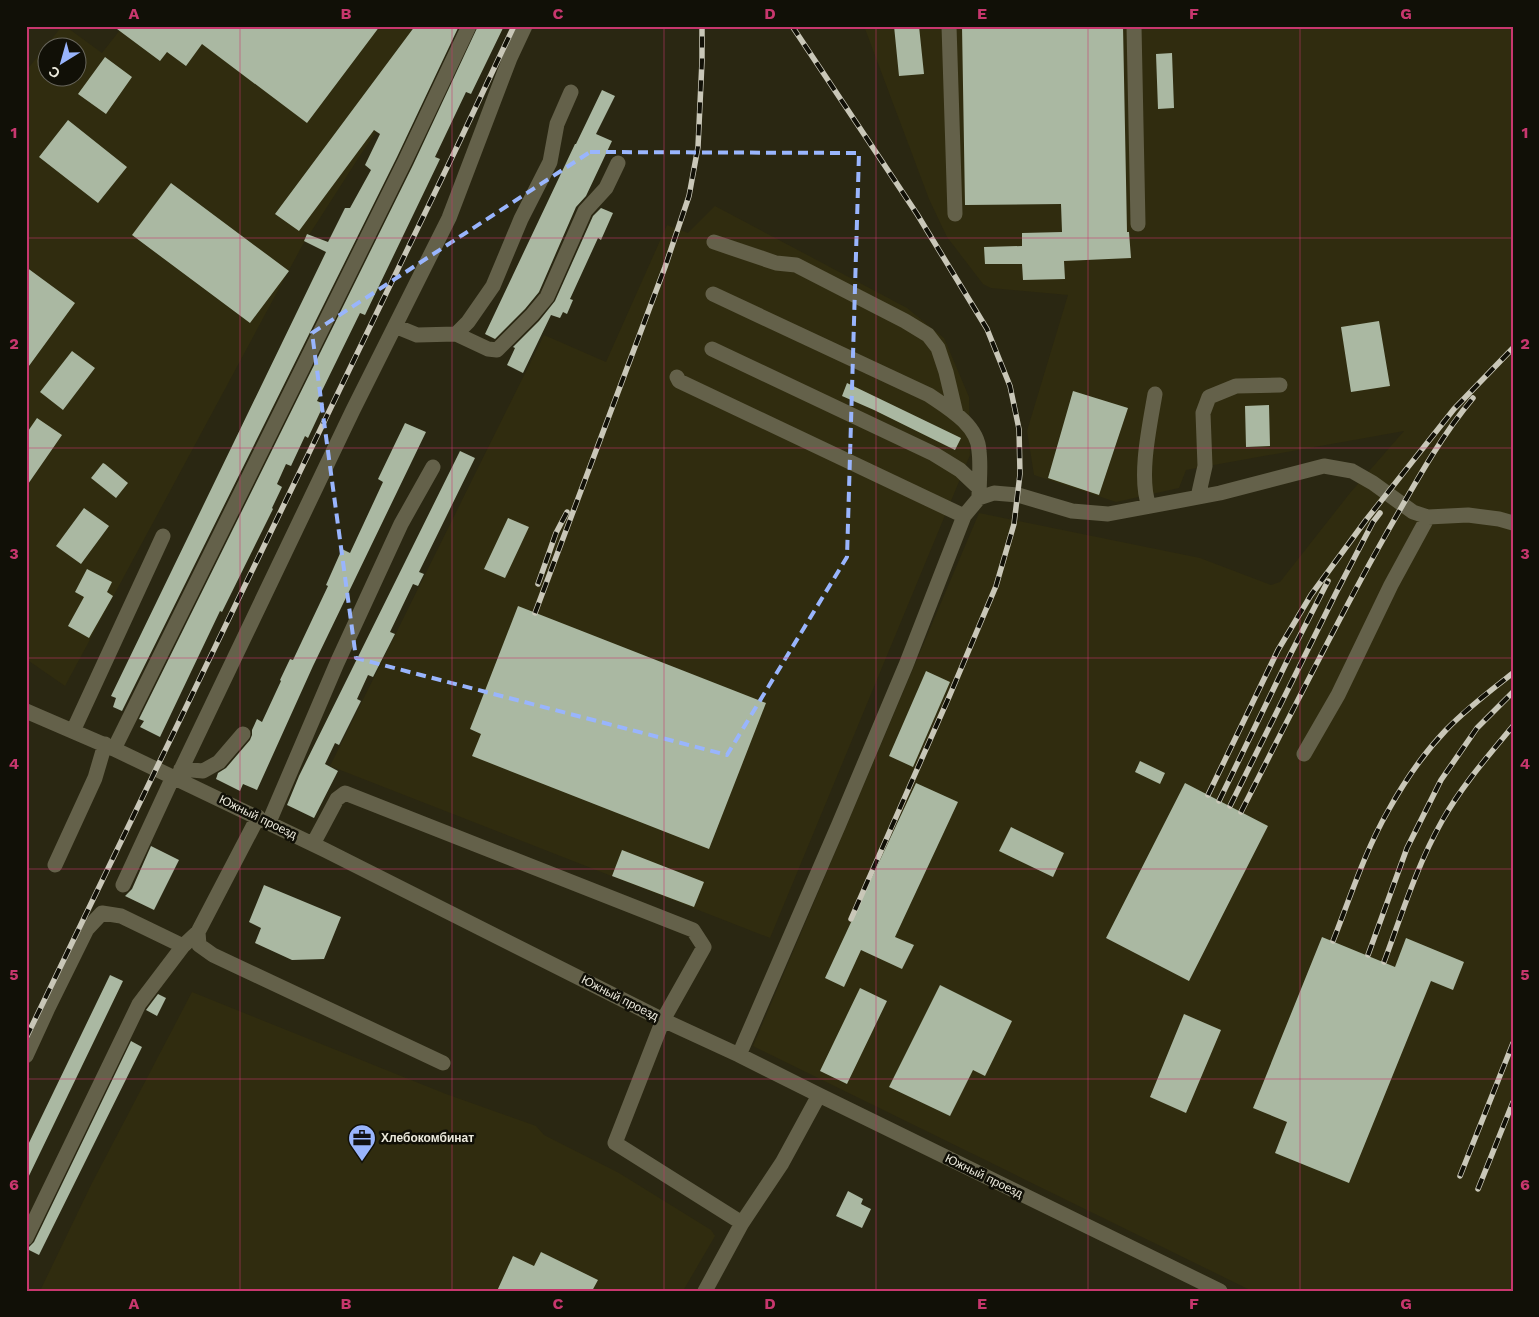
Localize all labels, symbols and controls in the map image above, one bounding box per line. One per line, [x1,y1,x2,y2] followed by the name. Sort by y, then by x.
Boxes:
[129,4,140,23] text: A
[341,4,352,23] text: B
[553,4,564,23] text: C
[764,4,776,23] text: D
[977,4,987,23] text: E
[1189,4,1199,23] text: F
[1400,4,1412,23] text: G
[38,38,88,88] north arrow
[45,63,63,82] text: С
[11,123,17,142] text: 1
[1522,123,1528,142] text: 1
[9,334,19,353] text: 2
[1520,334,1530,353] text: 2
[9,544,19,563] text: 3
[1520,544,1530,563] text: 3
[9,754,19,773] text: 4
[1520,754,1530,773] text: 4
[217,792,299,842] street label: Южный проезд
[9,965,19,984] text: 5
[1520,965,1530,984] text: 5
[579,973,661,1023] street label: Южный проезд
[347,1123,377,1162] office icon: Хлебокомбинат
[381,1131,474,1145] place label: Хлебокомбинат
[943,1151,1025,1201] street label: Южный проезд
[9,1175,19,1194] text: 6
[1520,1175,1530,1194] text: 6
[129,1294,140,1313] text: A
[341,1294,352,1313] text: B
[553,1294,564,1313] text: C
[764,1294,776,1313] text: D
[977,1294,987,1313] text: E
[1189,1294,1199,1313] text: F
[1400,1294,1412,1313] text: G

